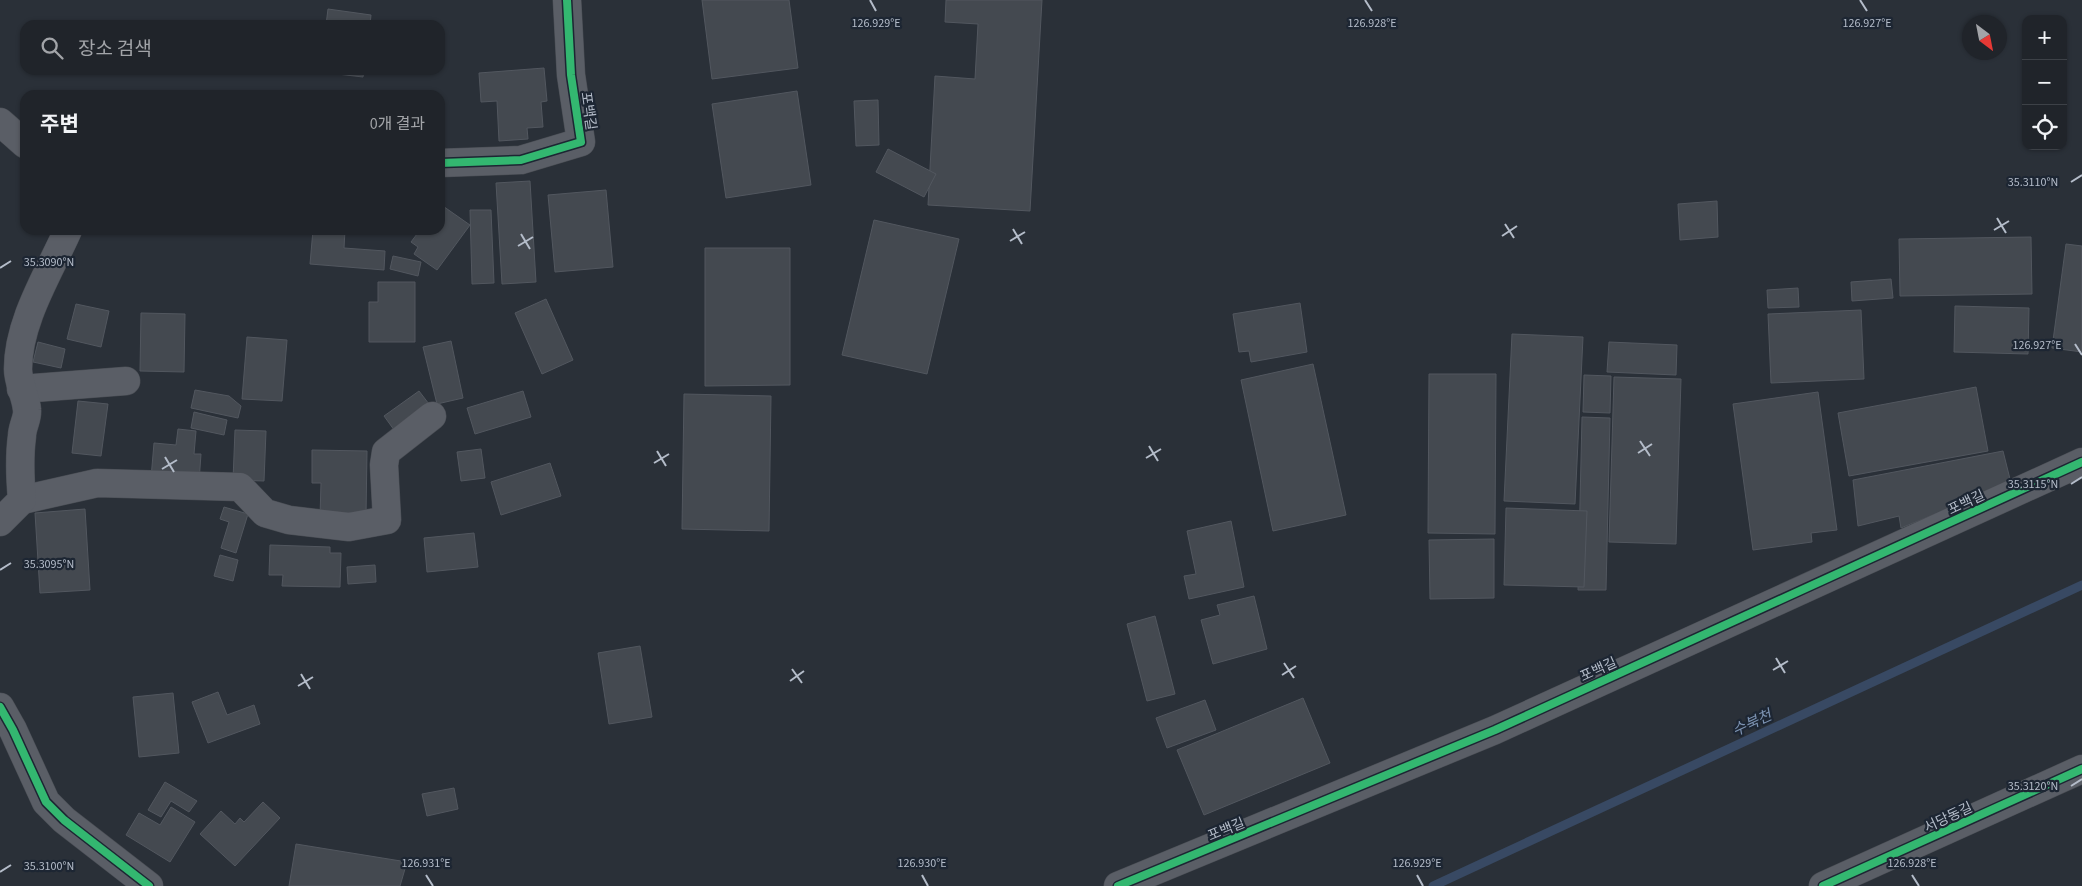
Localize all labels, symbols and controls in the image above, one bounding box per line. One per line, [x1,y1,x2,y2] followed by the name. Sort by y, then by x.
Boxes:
[851,15,901,32] text: 126.929°E
[1347,15,1397,32] text: 126.928°E
[1842,15,1892,32] text: 126.927°E
[1962,15,2007,60] north arrow
[2022,15,2067,150] map controls
[2022,15,2067,60] button: +
[20,20,445,75] search box
[38,34,66,62] icon: search
[78,36,152,63] text: 장소 검색
[2022,60,2067,105] button: −
[575,91,601,132] street label: 포백길
[2022,105,2067,150] button: locate
[40,109,79,139] text: 주변
[370,113,425,135] text: 0개 결과
[2008,174,2058,191] text: 35.3110°N
[24,254,74,271] text: 35.3090°N
[2012,337,2062,354] text: 126.927°E
[2008,476,2058,493] text: 35.3115°N
[1945,486,1988,520] street label: 포백길
[24,556,74,573] text: 35.3095°N
[1577,653,1620,687] street label: 포백길
[1729,704,1777,742] water label: 수북천
[2008,778,2058,795] text: 35.3120°N
[1921,798,1976,838] street label: 서당동길
[1205,813,1248,846] street label: 포백길
[401,855,451,872] text: 126.931°E
[897,855,947,872] text: 126.930°E
[1392,855,1442,872] text: 126.929°E
[1887,855,1937,872] text: 126.928°E
[24,858,74,875] text: 35.3100°N

